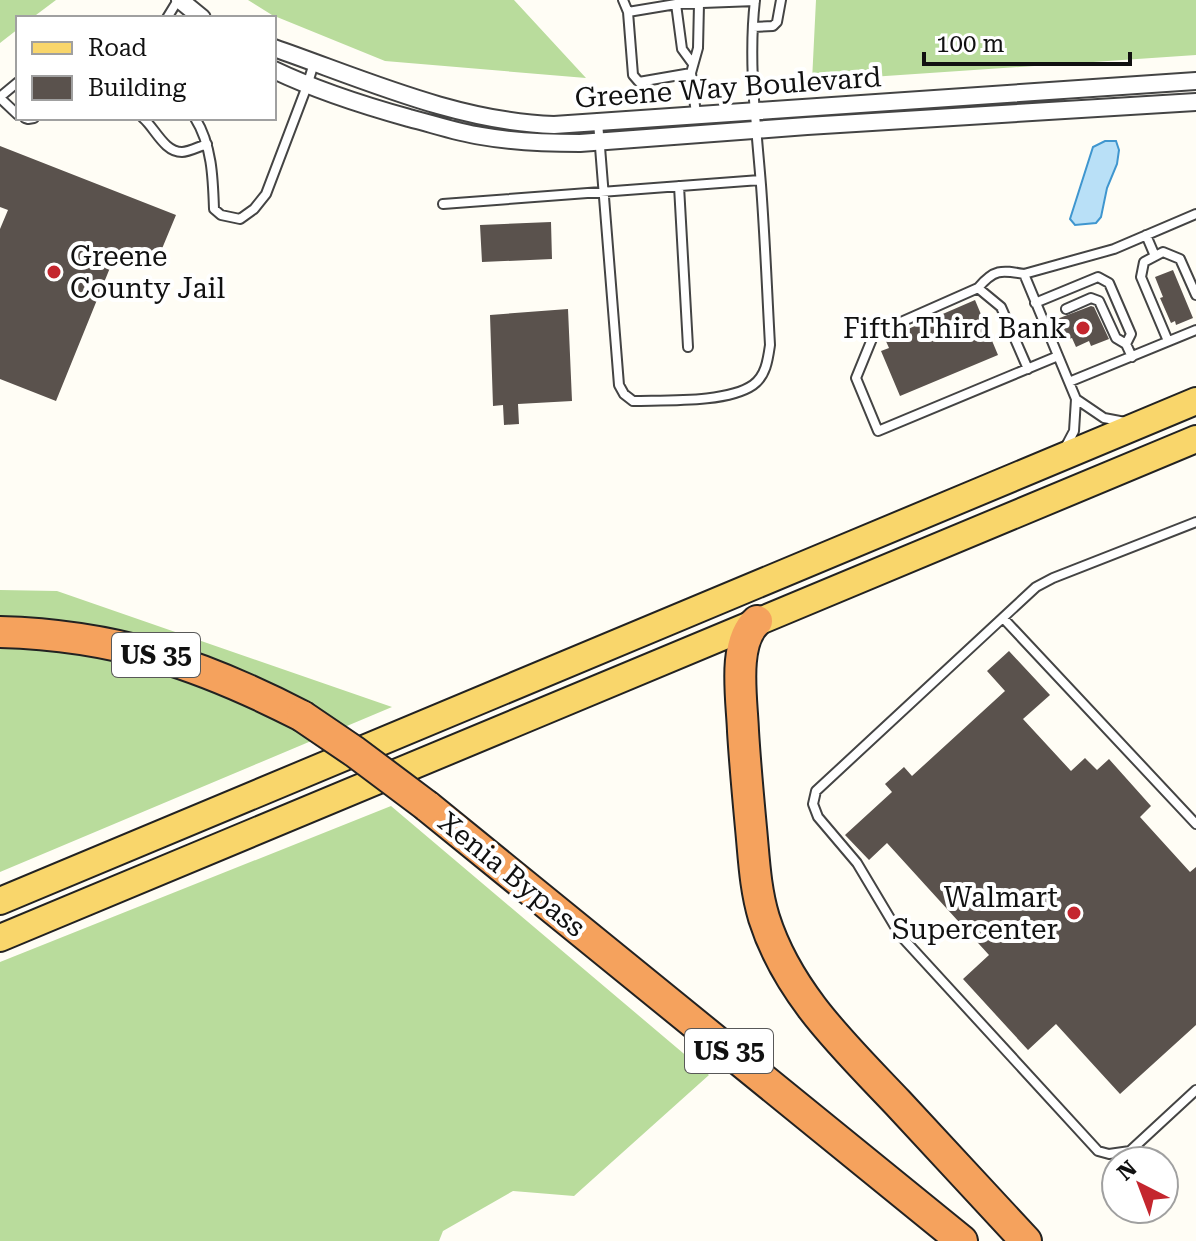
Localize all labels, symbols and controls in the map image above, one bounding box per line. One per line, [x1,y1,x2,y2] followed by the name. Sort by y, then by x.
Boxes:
[16,16,276,120] legend
[924,16,1130,66] scale bar
[936,30,1004,58] text: 100 m
[88,34,147,62] text: Road
[574,60,882,115] street label: Greene Way Boulevard
[88,74,186,102] text: Building
[70,240,226,305] place label: Greene County Jail
[45,263,63,281] marker: Greene County Jail
[843,312,1067,345] place label: Fifth Third Bank
[1074,319,1092,337] marker: Fifth Third Bank
[112,633,200,677] road number: US 35
[432,805,592,944] street label: Xenia Bypass
[892,881,1058,946] place label: Walmart Supercenter
[1065,904,1083,922] marker: Walmart Supercenter
[685,1029,773,1073] road number: US 35
[1100,1145,1180,1225] north arrow
[1112,1156,1142,1185] text: N

